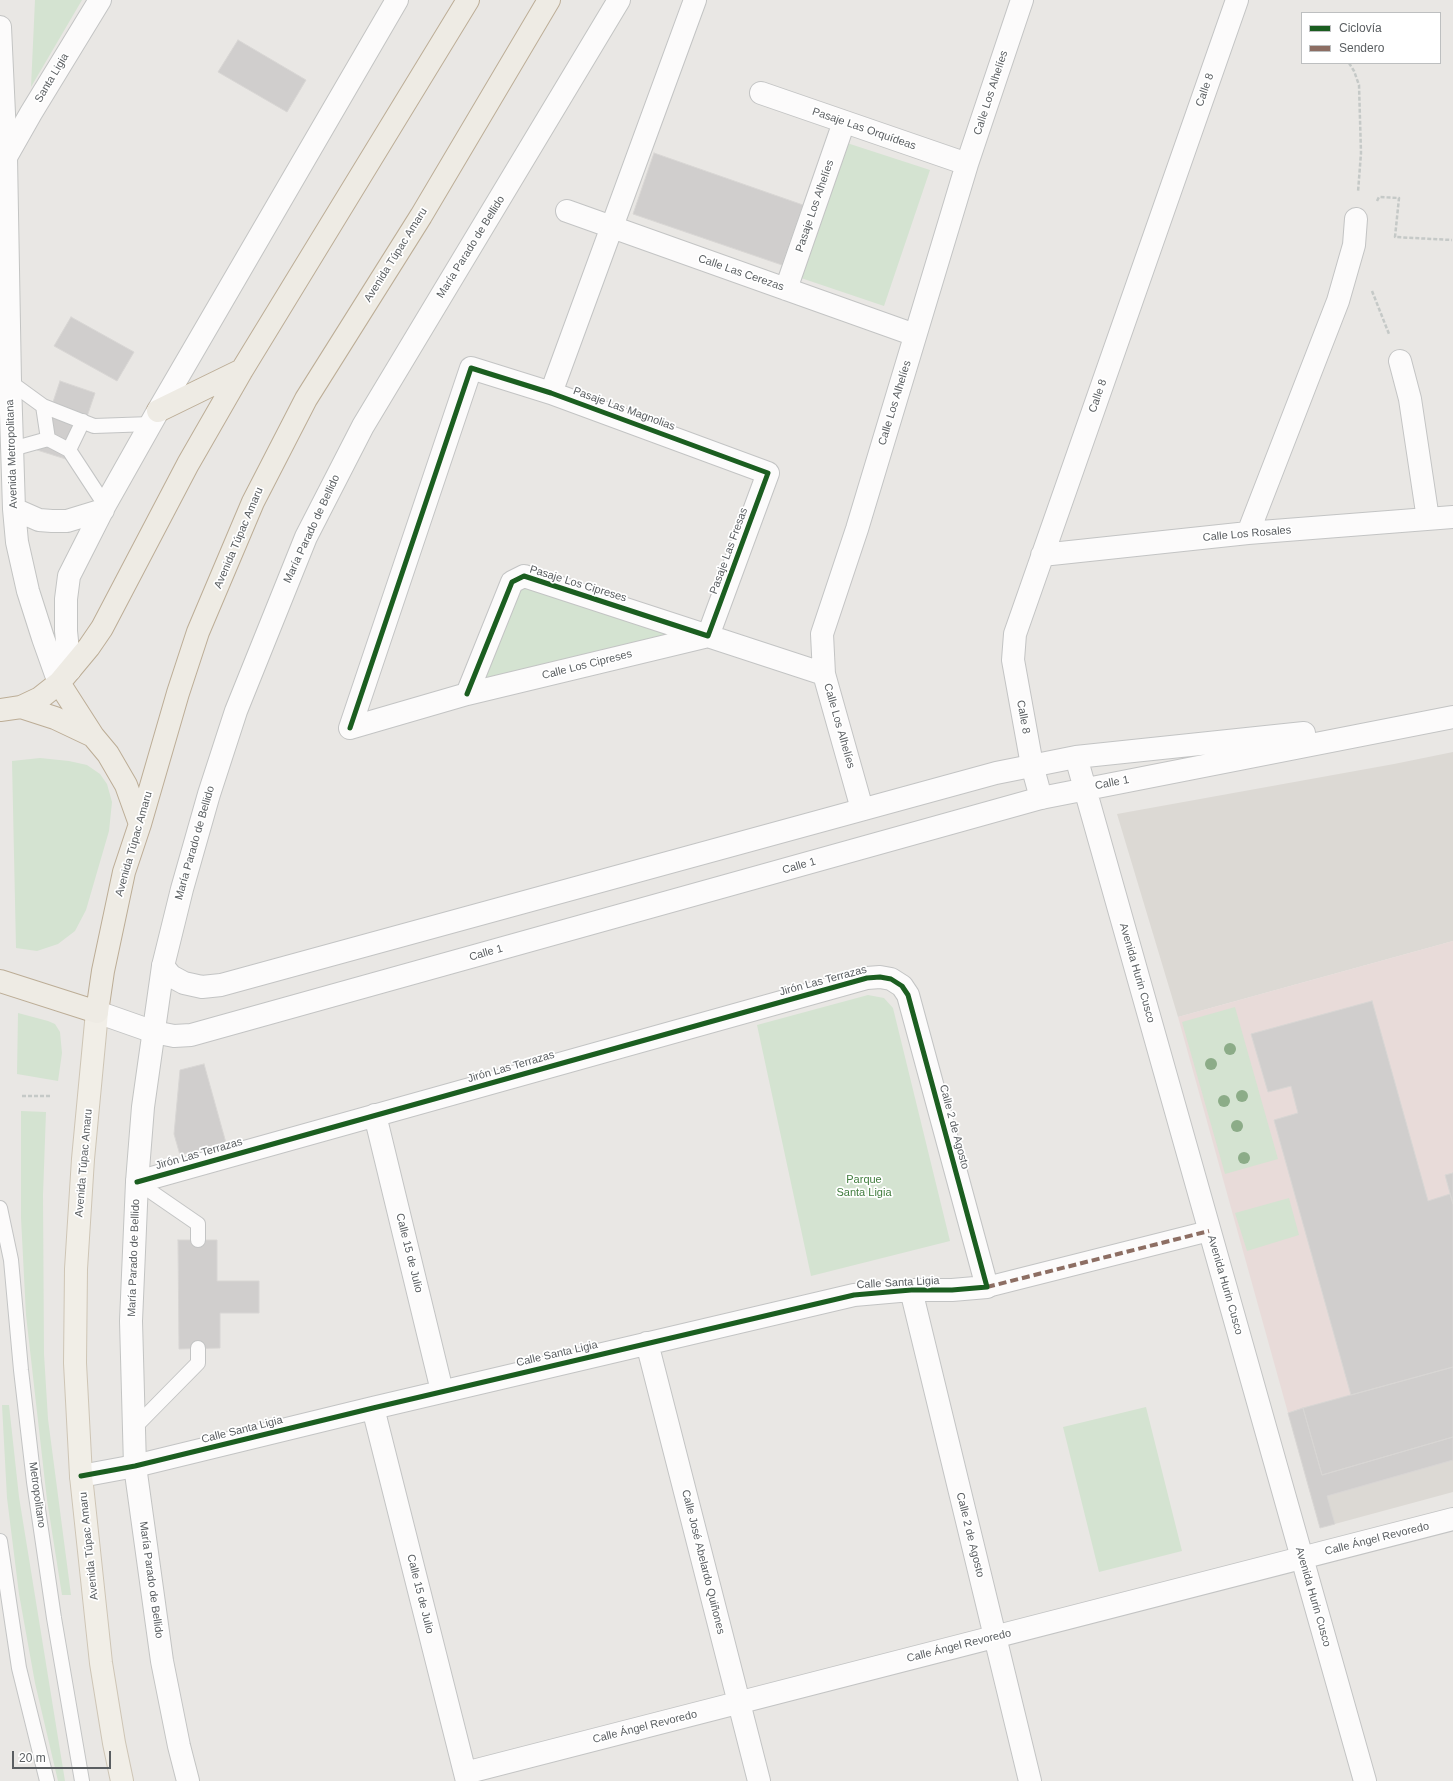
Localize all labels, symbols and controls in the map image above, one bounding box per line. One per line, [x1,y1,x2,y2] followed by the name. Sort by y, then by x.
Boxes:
[1301,12,1441,64] legend
[1339,21,1382,35] text: Ciclovía
[1339,41,1384,55] text: Sendero
[971,49,1011,137] street label: Calle Los Alhelíes
[32,51,72,105] street label: Santa Ligia
[1193,72,1217,108] street label: Calle 8
[810,105,918,153] street label: Pasaje Las Orquídeas
[793,158,837,254] street label: Pasaje Los Alhelíes
[434,193,508,301] street label: María Parado de Bellido
[362,205,430,305] street label: Avenida Túpac Amaru
[696,252,786,294] street label: Calle Las Cerezas
[876,359,914,447] street label: Calle Los Alhelíes
[1086,378,1110,414] street label: Calle 8
[571,384,677,434] street label: Pasaje Las Magnolias
[3,399,21,509] street label: Avenida Metropolitana
[281,473,343,585] street label: María Parado de Bellido
[212,485,266,591] street label: Avenida Túpac Amaru
[707,506,751,596] street label: Pasaje Las Fresas
[1202,524,1292,544] street label: Calle Los Rosales
[528,563,628,605] street label: Pasaje Los Cipreses
[541,647,633,683] street label: Calle Los Cipreses
[821,682,857,770] street label: Calle Los Alhelíes
[1014,699,1032,735] street label: Calle 8
[1094,773,1130,793] street label: Calle 1
[172,784,218,902] street label: María Parado de Bellido
[113,790,155,898] street label: Avenida Túpac Amaru
[781,855,817,877] street label: Calle 1
[1116,922,1158,1024] street label: Avenida Hurin Cusco
[468,942,504,964] street label: Calle 1
[778,963,868,999] street label: Jirón Las Terrazas
[466,1048,556,1086] street label: Jirón Las Terrazas
[936,1083,972,1171] street label: Calle 2 de Agosto
[73,1108,95,1218] street label: Avenida Túpac Amaru
[154,1135,244,1173] street label: Jirón Las Terrazas
[836,1173,892,1199] park label: Parque Santa Ligia
[125,1199,143,1317] street label: María Parado de Bellido
[393,1212,425,1294] street label: Calle 15 de Julio
[1204,1234,1246,1336] street label: Avenida Hurin Cusco
[856,1274,940,1292] street label: Calle Santa Ligia
[515,1338,599,1370] street label: Calle Santa Ligia
[200,1414,284,1446] street label: Calle Santa Ligia
[26,1461,48,1529] street label: Metropolitano
[679,1488,727,1636] street label: Calle José Abelardo Quiñones
[77,1491,101,1601] street label: Avenida Túpac Amaru
[953,1491,987,1579] street label: Calle 2 de Agosto
[1323,1520,1431,1558] street label: Calle Ángel Revoredo
[136,1521,166,1639] street label: María Parado de Bellido
[1292,1546,1334,1648] street label: Avenida Hurin Cusco
[404,1553,436,1635] street label: Calle 15 de Julio
[905,1627,1013,1665] street label: Calle Ángel Revoredo
[591,1708,699,1746] street label: Calle Ángel Revoredo
[14,1743,113,1769] scale bar
[19,1751,46,1765] text: 20 m

